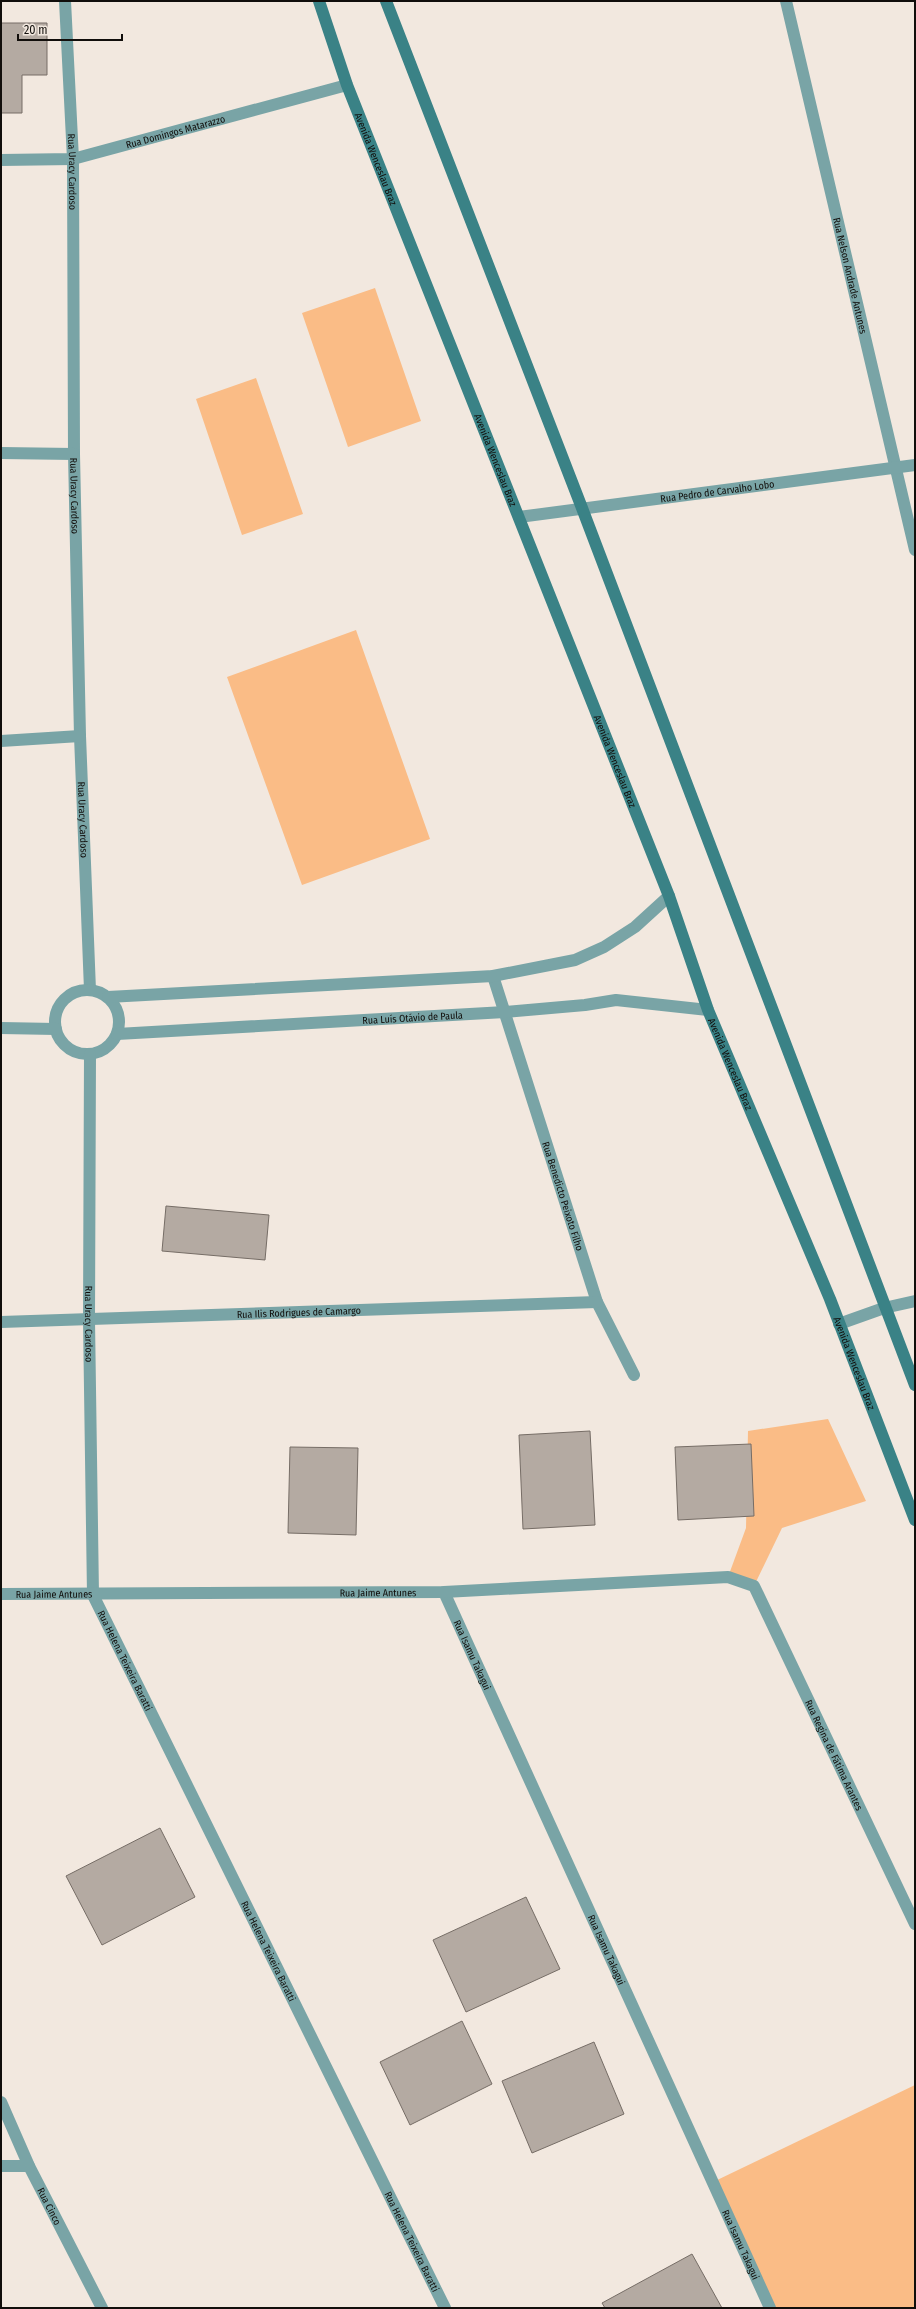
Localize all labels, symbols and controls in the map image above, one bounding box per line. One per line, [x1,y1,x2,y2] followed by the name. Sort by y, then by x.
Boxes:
[18,16,122,42] scale bar
[24,23,48,37] text: 20 m
[352,111,399,207] street label: Avenida Wenceslau Braz
[125,113,227,151] street label: Rua Domingos Matarazzo
[65,133,78,210] street label: Rua Uracy Cardoso
[830,216,869,335] street label: Rua Nelson Andrade Antunes
[471,412,519,508] street label: Avenida Wenceslau Braz
[67,458,81,534] street label: Rua Uracy Cardoso
[660,479,775,505] street label: Rua Pedro de Carvalho Lobo
[591,713,638,810] street label: Avenida Wenceslau Braz
[75,781,90,858] street label: Rua Uracy Cardoso
[362,1009,463,1027] street label: Rua Luís Otávio de Paula
[705,1016,755,1112] street label: Avenida Wenceslau Braz
[539,1140,585,1253] street label: Rua Benedicto Peixoto Filho
[82,1286,95,1362] street label: Rua Uracy Cardoso
[237,1305,361,1321] street label: Rua Ilis Rodrigues de Camargo
[830,1315,877,1412] street label: Avenida Wenceslau Braz
[340,1587,416,1599] street label: Rua Jaime Antunes
[16,1589,92,1601] street label: Rua Jaime Antunes
[95,1609,154,1713] street label: Rua Helena Teixeira Baratti
[451,1618,493,1692] street label: Rua Isamu Takagui
[802,1698,865,1813] street label: Rua Regina de Fátima Arantes
[238,1899,298,2004] street label: Rua Helena Teixeira Baratti
[585,1913,627,1987] street label: Rua Isamu Takagui
[34,2186,63,2227] street label: Rua Cinco
[381,2190,441,2294] street label: Rua Helena Teixeira Baratti
[719,2208,761,2282] street label: Rua Isamu Takagui

